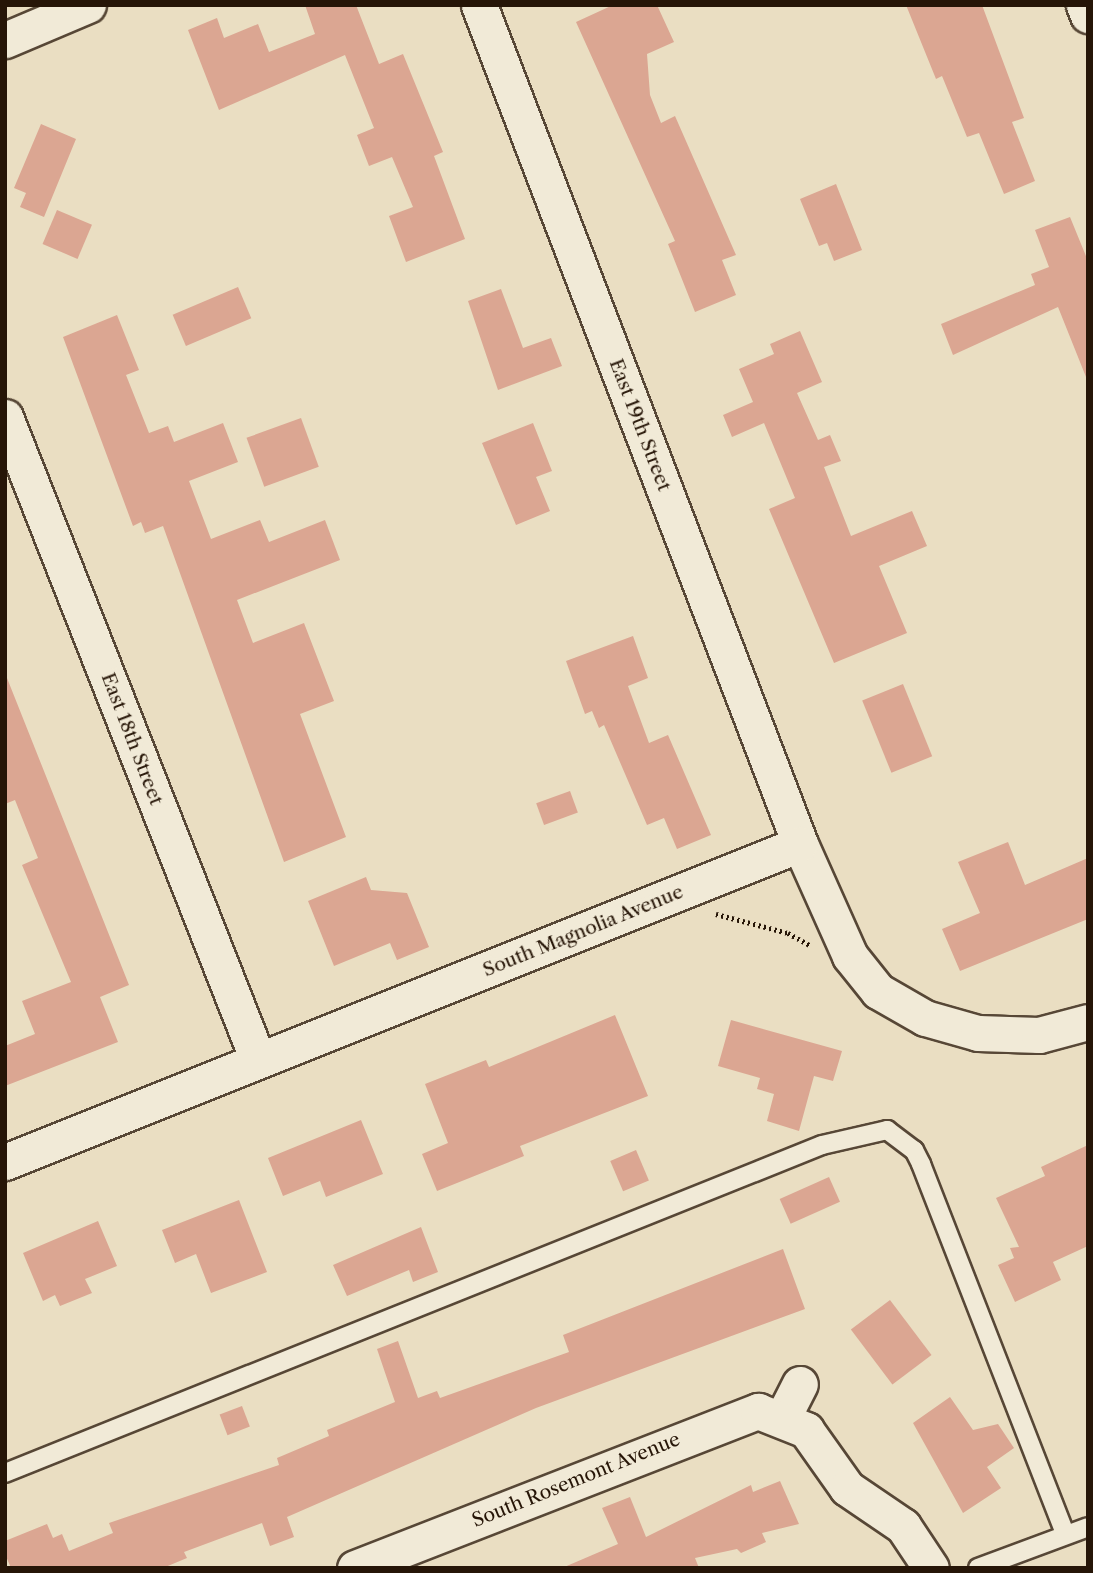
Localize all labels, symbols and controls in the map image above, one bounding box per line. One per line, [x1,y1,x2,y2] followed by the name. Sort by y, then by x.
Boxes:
[604,356,676,494] street label: East 19th Street
[96,670,168,808] street label: East 18th Street
[479,880,687,982] street label: South Magnolia Avenue
[468,1428,684,1532] street label: South Rosemont Avenue

